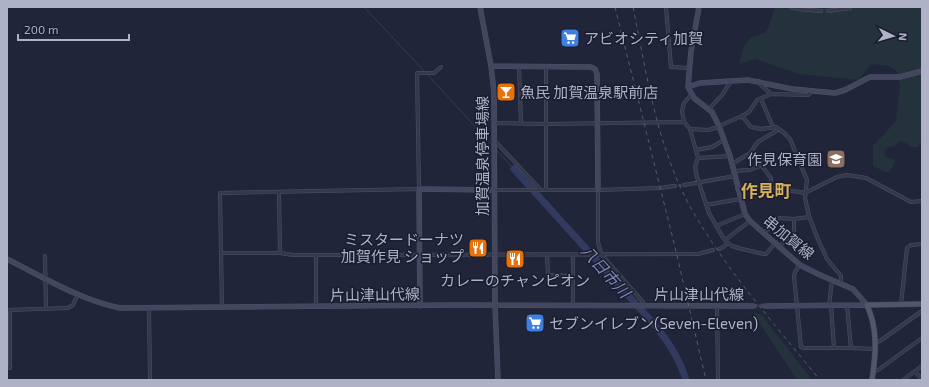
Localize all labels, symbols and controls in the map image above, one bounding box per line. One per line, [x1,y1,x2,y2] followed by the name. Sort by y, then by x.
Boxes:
[18,16,129,42] scale bar
[873,16,913,56] north arrow
[24,22,58,36] text: 200 m
[559,27,581,49] supermarket icon: アビオシティ加賀
[584,29,703,47] place label: アビオシティ加賀
[897,32,910,41] text: N
[495,81,517,103] bar icon: 魚民 加賀温泉駅前店
[520,83,658,101] place label: 魚民 加賀温泉駅前店
[473,96,491,216] street label: 加賀温泉停車場線
[825,148,847,170] school or university icon: 作見保育園
[747,150,822,168] place label: 作見保育園
[741,180,792,200] district label: 作見町
[760,211,818,263] street label: 串加賀線
[341,230,464,265] place label: ミスタードーナツ 加賀作見 ショップ
[467,237,489,259] restaurant icon: ミスタードーナツ 加賀作見 ショップ
[578,241,636,303] water label: 八日市川
[504,248,526,270] restaurant icon: カレーのチャンピオン
[440,271,590,289] place label: カレーのチャンピオン
[330,284,420,304] street label: 片山津山代線
[654,285,744,303] street label: 片山津山代線
[524,312,546,334] supermarket icon: セブンイレブン(Seven-Eleven)
[549,314,758,332] place label: セブンイレブン(Seven-Eleven)

